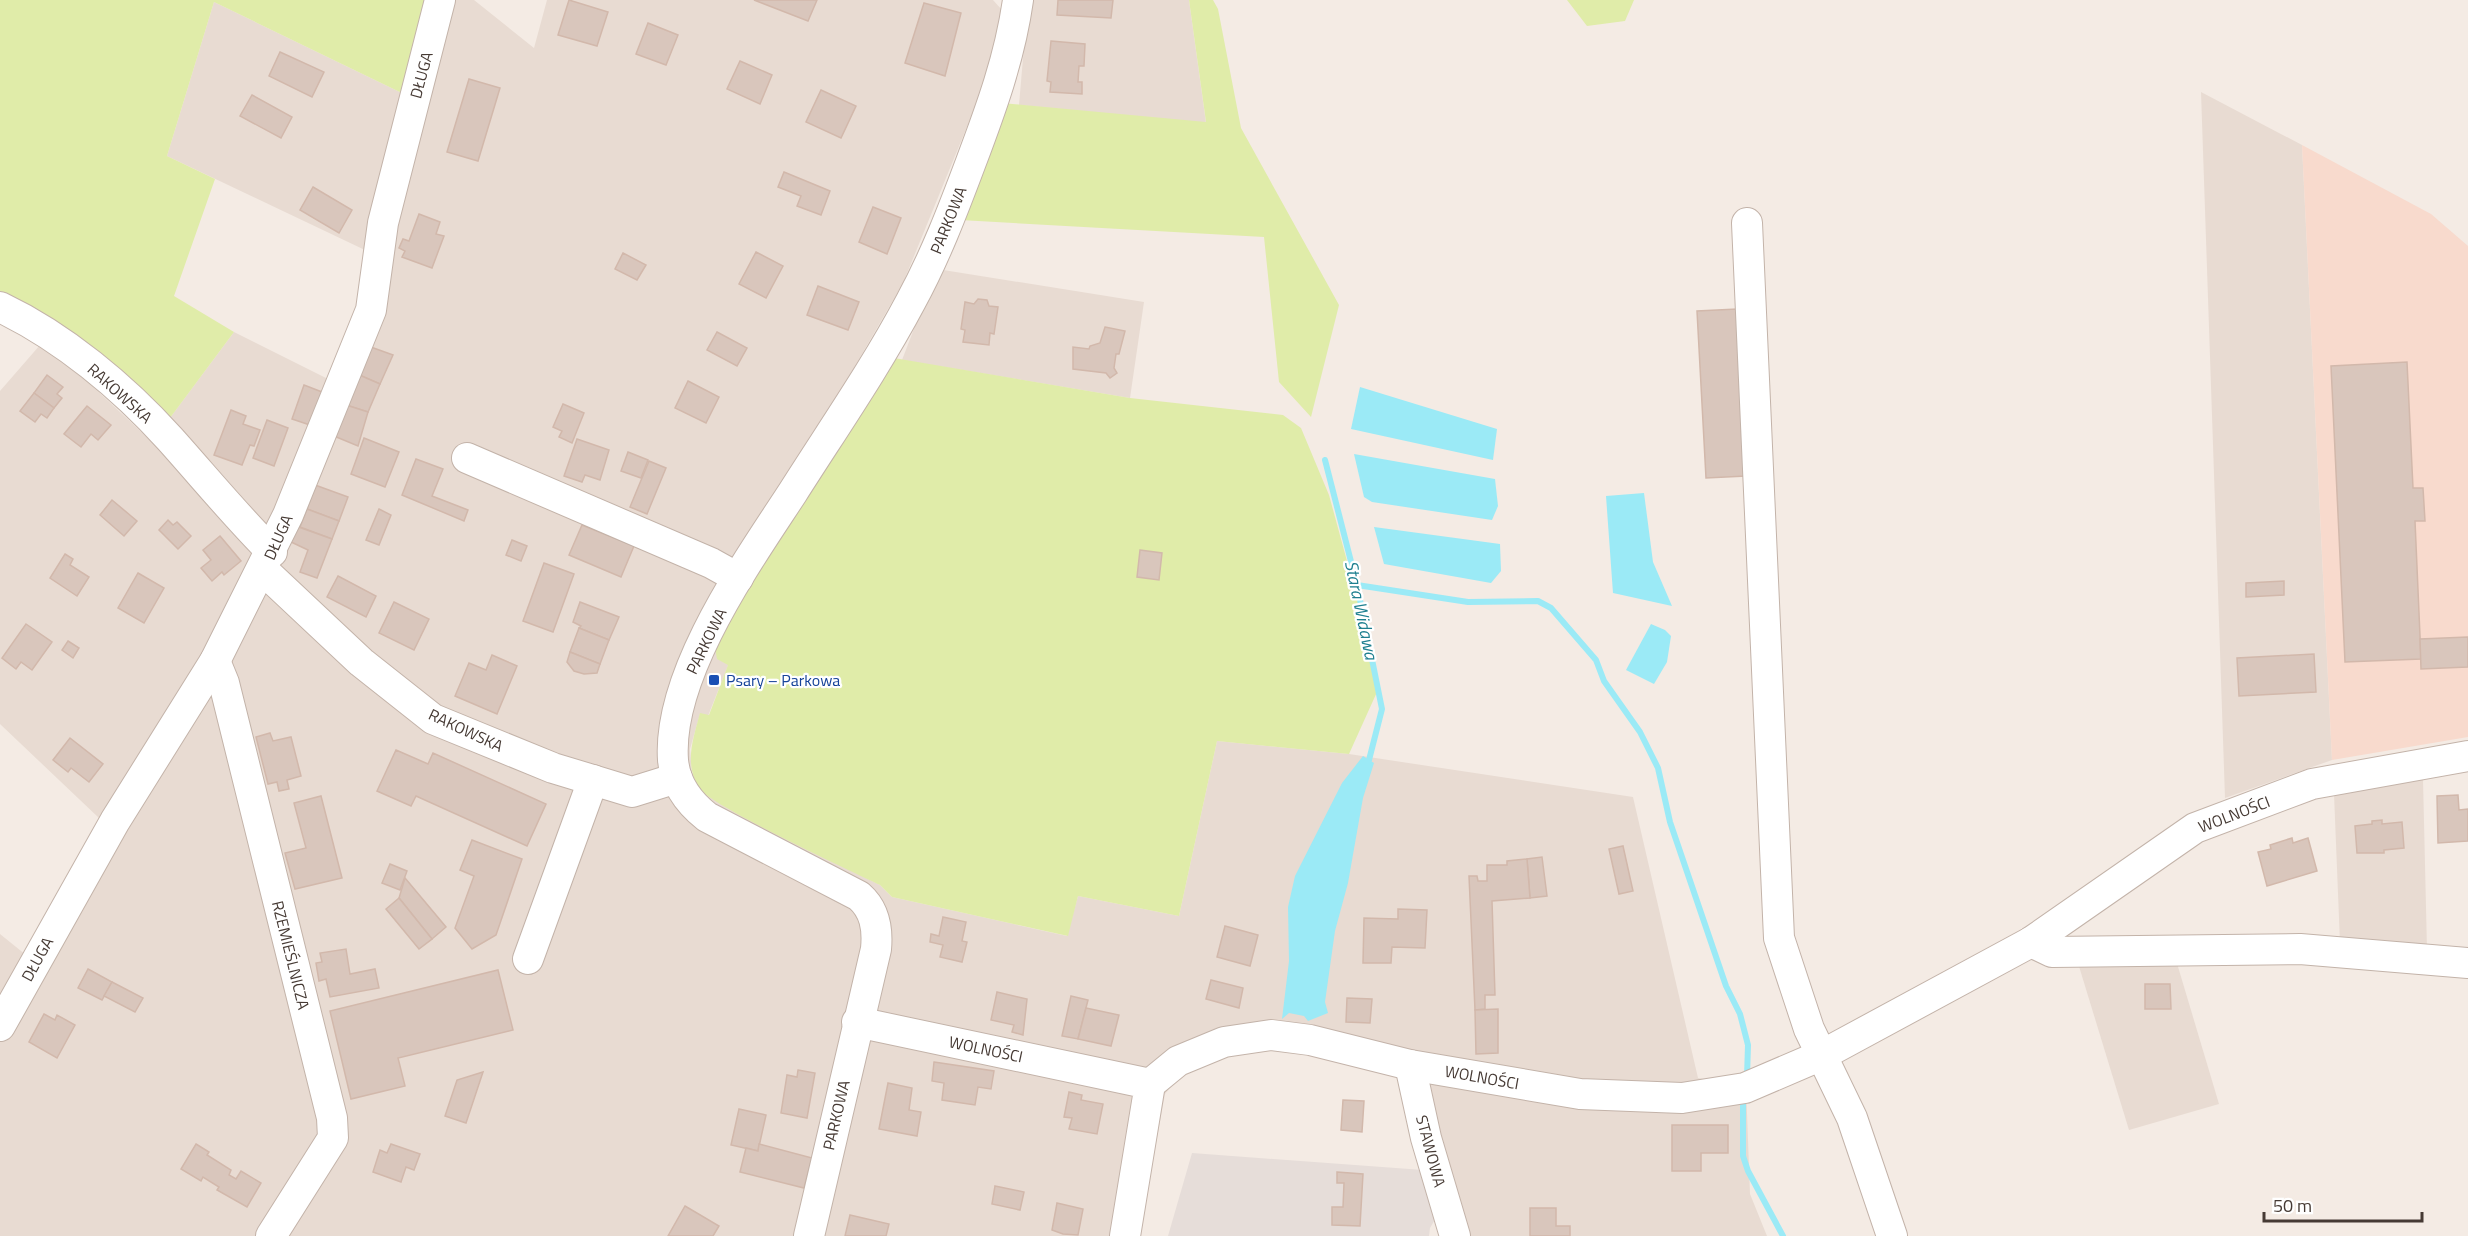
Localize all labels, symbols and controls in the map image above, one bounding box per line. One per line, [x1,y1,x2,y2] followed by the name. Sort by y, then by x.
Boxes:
[403,48,439,101] street label: DŁUGA
[924,182,973,257] street label: PARKOWA
[82,357,158,429] street label: RAKOWSKA
[257,510,299,564] street label: DŁUGA
[1338,558,1385,663] water label: Stara Widawa
[680,603,733,678] street label: PARKOWA
[726,668,840,692] place label: Psary – Parkowa
[707,673,721,687] marker: Psary – Parkowa
[425,702,508,758] street label: RAKOWSKA
[2195,789,2273,839] street label: WOLNOŚCI
[266,898,316,1012] street label: RZEMIEŚLNICZA
[15,932,59,986] street label: DŁUGA
[947,1029,1025,1069] street label: WOLNOŚCI
[1443,1059,1521,1095] street label: WOLNOŚCI
[816,1077,856,1152] street label: PARKOWA
[1410,1112,1452,1190] street label: STAWOWA
[2264,1185,2422,1223] scale bar
[2273,1192,2312,1219] text: 50 m

